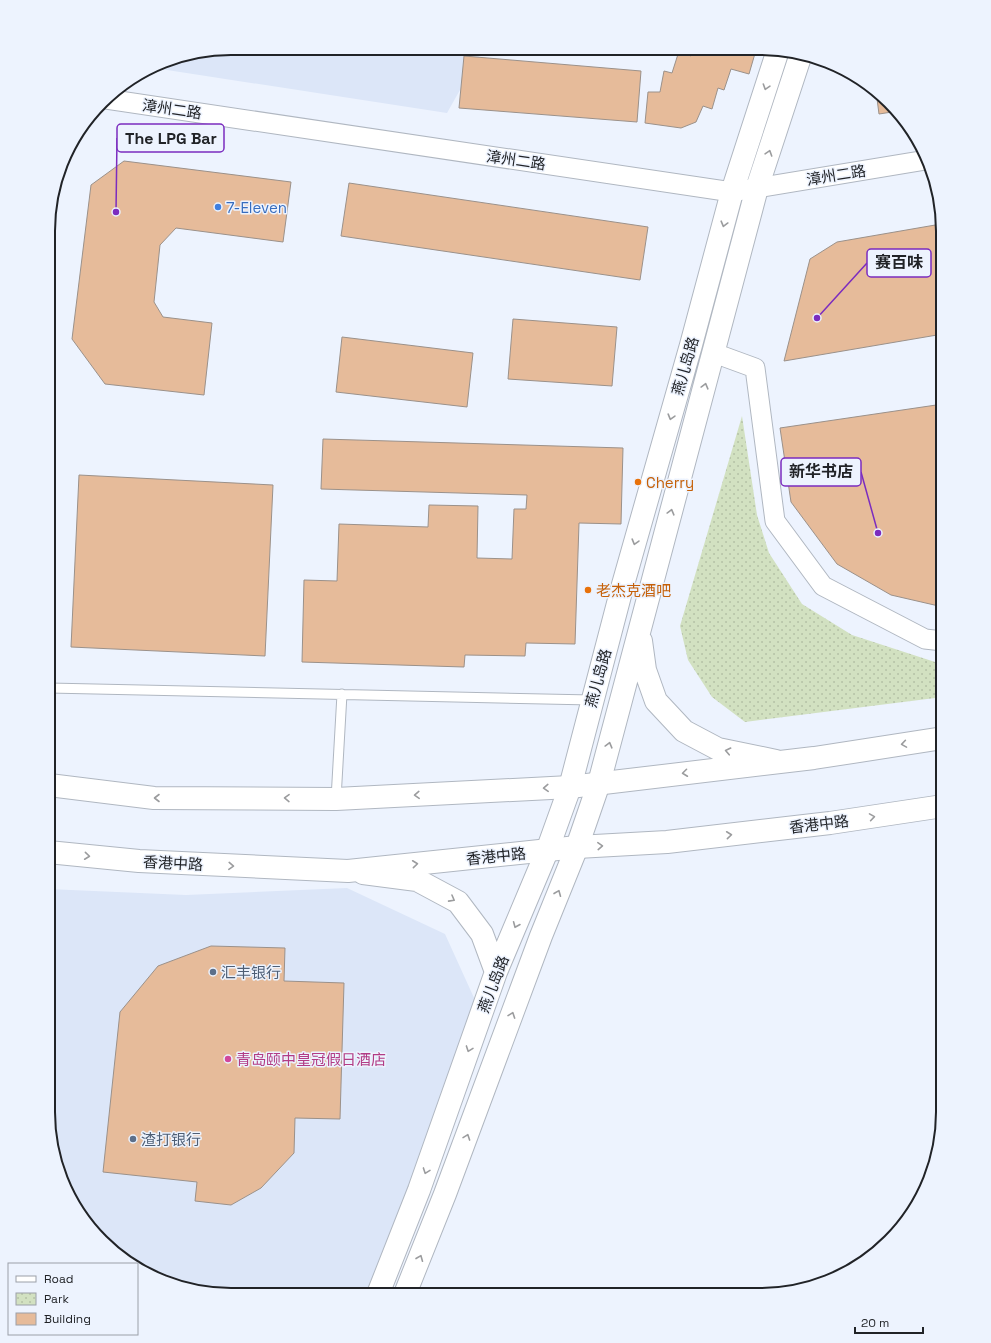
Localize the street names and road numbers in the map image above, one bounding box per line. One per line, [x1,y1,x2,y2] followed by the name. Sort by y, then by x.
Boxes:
[141,95,203,123] street label: 漳州二路
[485,146,547,174] street label: 漳州二路
[805,161,867,189] street label: 漳州二路
[668,335,702,397] street label: 燕儿岛路
[581,647,615,709] street label: 燕儿岛路
[788,811,850,837] street label: 香港中路
[465,843,527,869] street label: 香港中路
[143,852,203,874] street label: 香港中路
[473,953,513,1015] street label: 燕儿岛路

